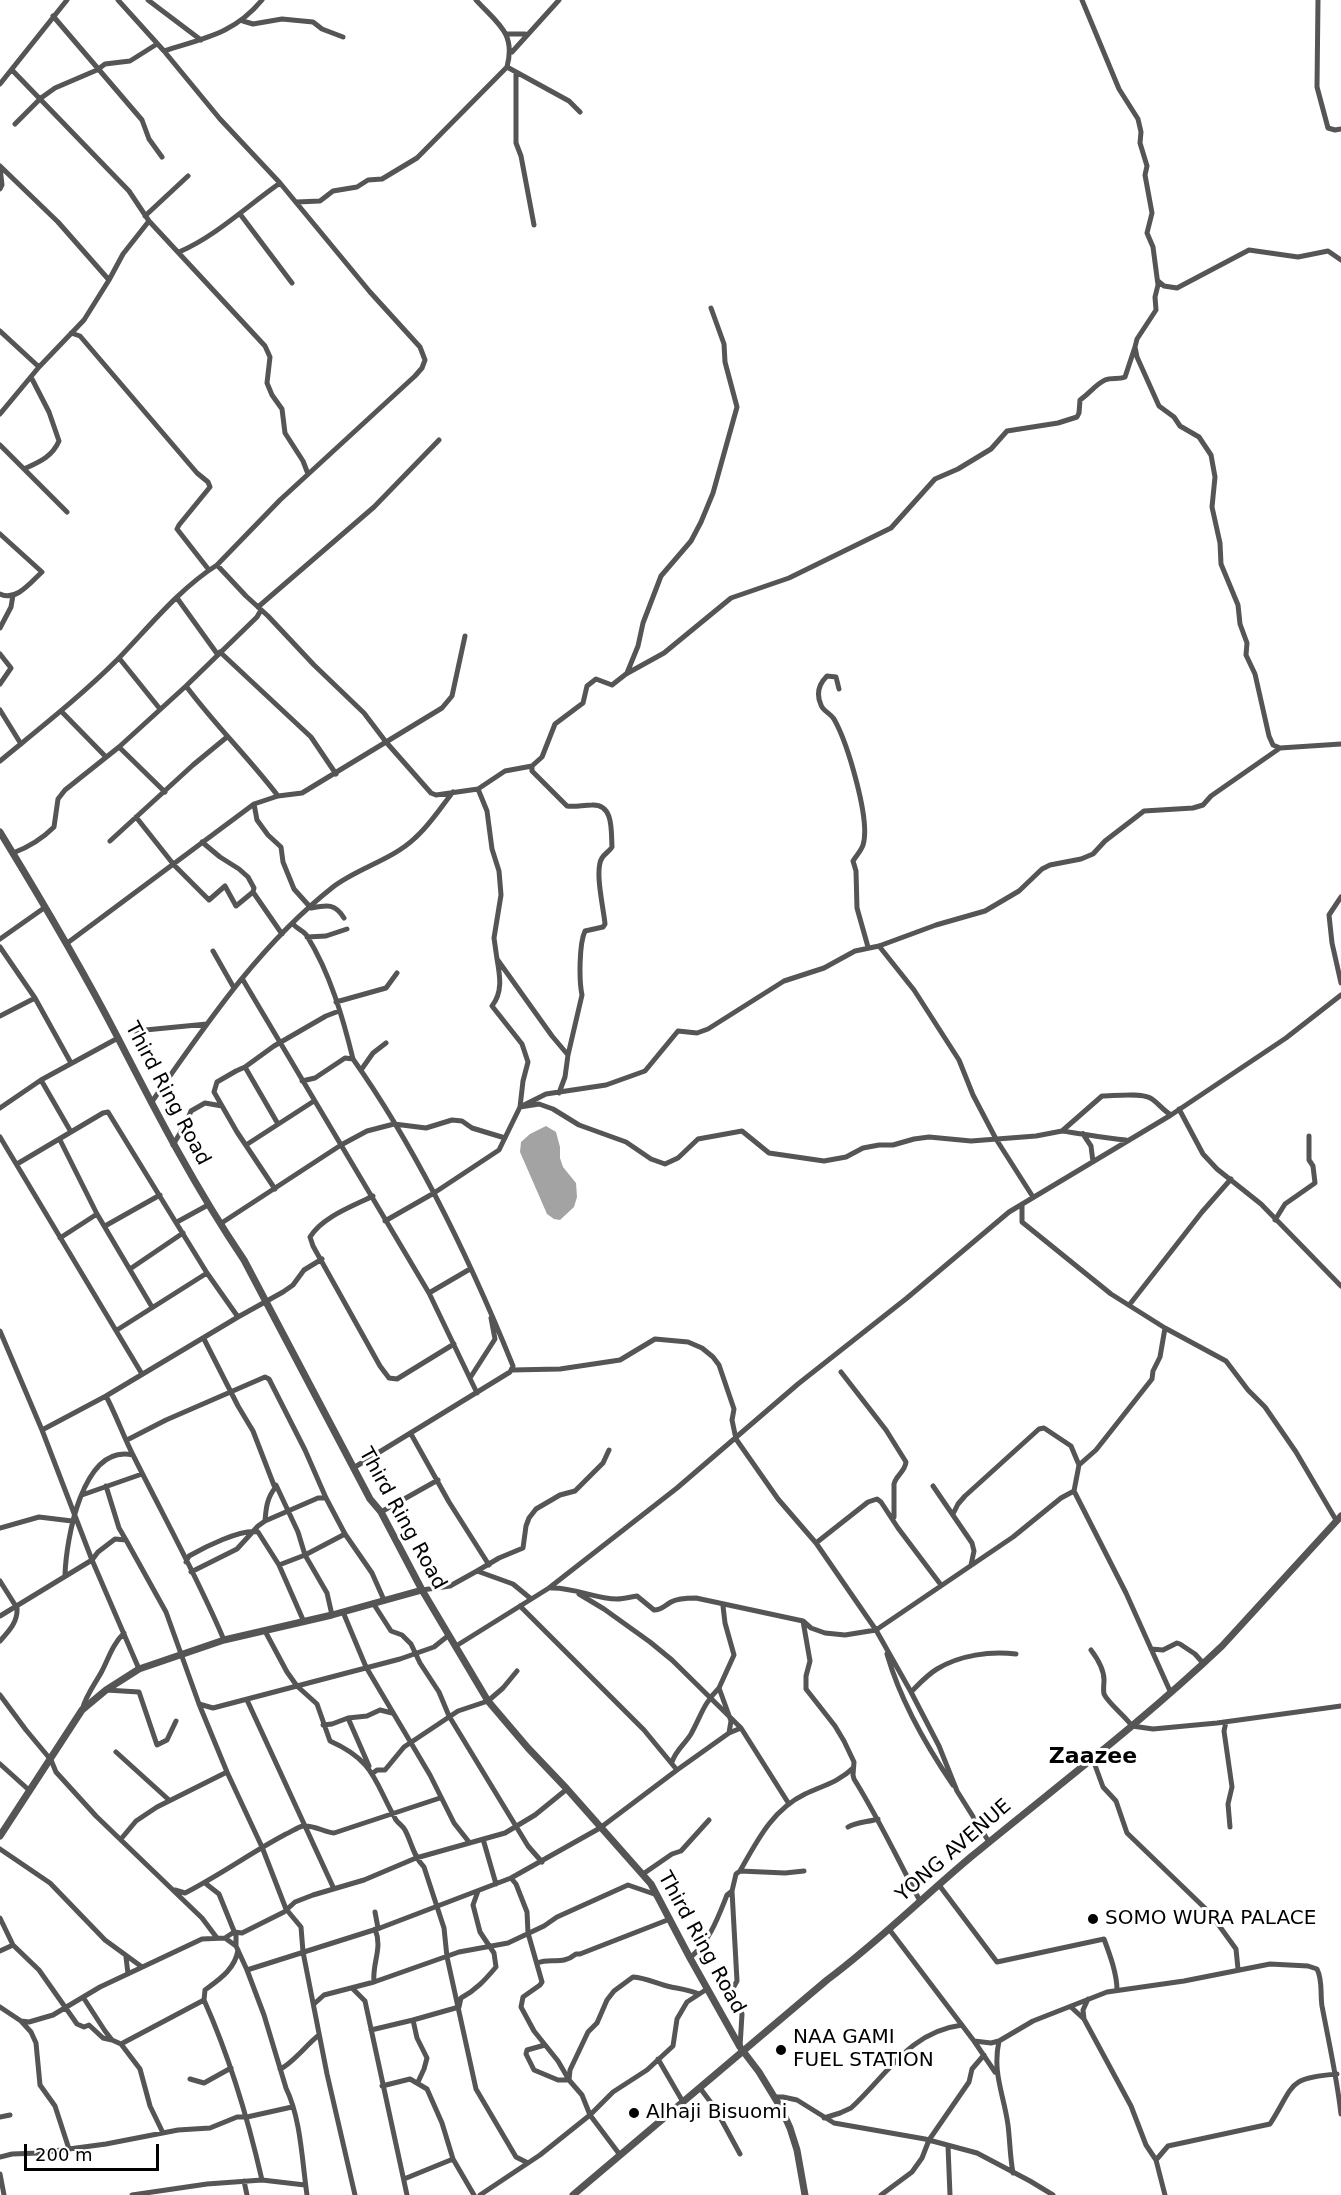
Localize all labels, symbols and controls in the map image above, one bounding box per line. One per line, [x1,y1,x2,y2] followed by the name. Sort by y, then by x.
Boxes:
[119,1018,215,1170] street label: Third Ring Road
[353,1444,451,1594] street label: Third Ring Road
[1049,1744,1137,1770] district label: Zaazee
[892,1794,1016,1908] street label: YONG AVENUE
[652,1868,750,2018] street label: Third Ring Road
[1105,1907,1316,1931] place label: SOMO WURA PALACE
[1086,1912,1100,1926] marker: SOMO WURA PALACE
[793,2026,934,2073] place label: NAA GAMI FUEL STATION
[774,2043,788,2057] marker: NAA GAMI FUEL STATION
[646,2101,787,2125] place label: Alhaji Bisuomi
[627,2106,641,2120] marker: Alhaji Bisuomi
[27,2132,162,2170] scale bar
[35,2144,93,2165] text: 200 m

